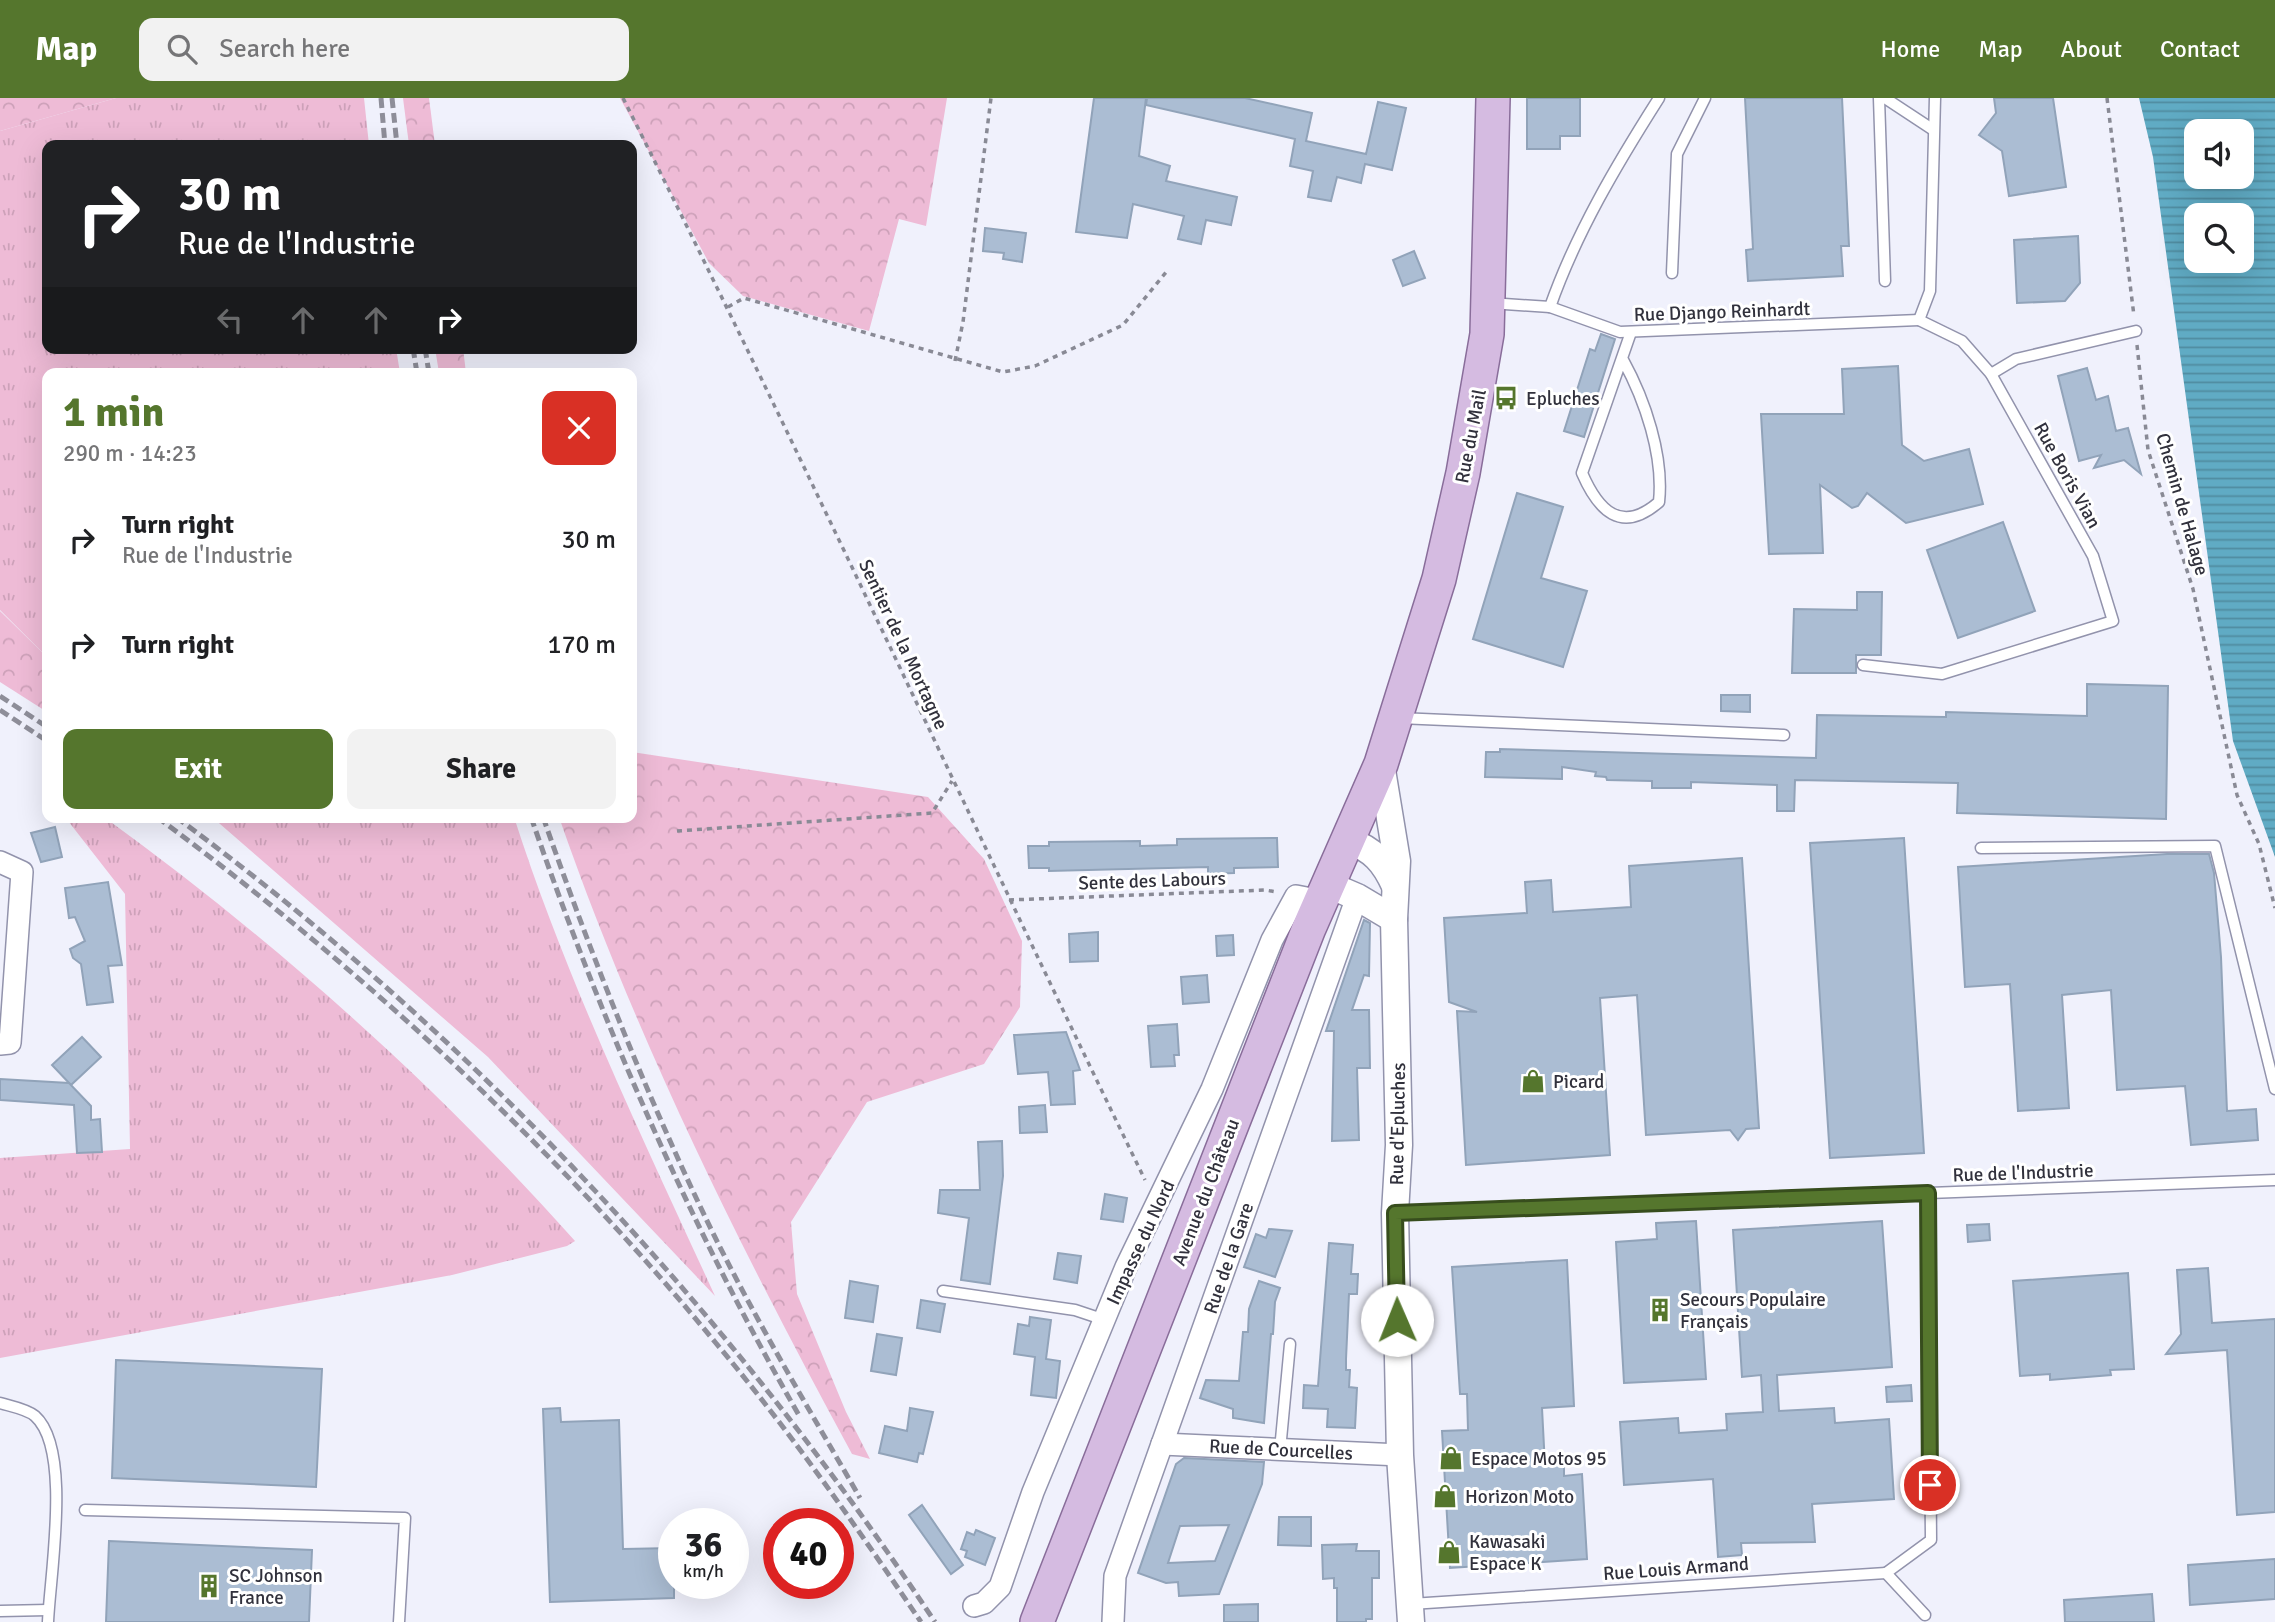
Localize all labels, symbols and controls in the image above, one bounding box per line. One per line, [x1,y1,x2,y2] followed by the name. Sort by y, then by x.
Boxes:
[139,18,629,81] search box
[35,29,97,70] text: Map
[163,30,201,68] icon: search
[219,33,350,65] text: Search here
[1880,34,1940,64] text: Home
[1978,34,2023,64] text: Map
[2061,34,2122,64] text: About
[2160,34,2240,64] text: Contact
[2184,119,2254,273] map controls
[2184,119,2254,189] button: sound
[178,164,281,224] text: 30 m
[63,168,154,259] icon: right
[2184,203,2254,273] button: search
[178,224,416,263] text: Rue de l'Industrie
[1633,297,1811,327] street label: Rue Django Reinhardt
[211,301,249,339] icon: left
[284,301,322,339] icon: ahead
[357,301,395,339] icon: ahead
[430,301,468,339] icon: right
[1492,384,1520,412] bus stop icon: Epluches
[63,387,164,438] text: 1 min
[1450,387,1492,485] street label: Rue du Mail
[1526,387,1600,411] place label: Epluches
[542,391,616,465] button: close
[2028,418,2106,533] street label: Rue Boris Vian
[2150,430,2214,578] street label: Chemin de Halage
[63,439,197,468] text: 290 m · 14:23
[122,509,234,541] text: Turn right
[63,521,101,559] icon: right
[561,524,616,556] text: 30 m
[122,541,293,570] text: Rue de l'Industrie
[853,556,953,733] street label: Sentier de la Mortagne
[63,626,101,664] icon: right
[122,629,234,661] text: Turn right
[547,629,616,661] text: 170 m
[63,729,333,809] button: Exit
[347,729,616,809] button: Share
[1078,866,1226,896] street label: Sente des Labours
[1385,1062,1411,1186] street label: Rue d'Epluches
[1519,1067,1547,1095] shop icon: Picard
[1553,1070,1604,1094] place label: Picard
[1167,1115,1245,1269] street label: Avenue du Château
[1952,1159,2094,1187] street label: Rue de l'Industrie
[1101,1176,1180,1309] street label: Impasse du Nord
[1199,1199,1259,1317] street label: Rue de la Gare
[1360,1283,1434,1357] position arrow
[1680,1288,1826,1334] place label: Secours Populaire Français
[1646,1296,1674,1324] building icon: Secours Populaire Français
[1208,1434,1353,1466] street label: Rue de Courcelles
[1437,1444,1465,1472] shop icon: Espace Motos 95
[1471,1447,1607,1471] place label: Espace Motos 95
[1900,1455,1960,1515] pin
[1911,1466,1949,1504] icon: arrive
[1431,1482,1459,1510] shop icon: Horizon Moto
[1465,1485,1574,1509] place label: Horizon Moto
[763,1508,854,1599] speed limit sign: 40
[685,1523,722,1566] text: 36
[1469,1530,1545,1576] place label: Kawasaki Espace K
[1435,1538,1463,1566] shop icon: Kawasaki Espace K
[1602,1552,1750,1586] street label: Rue Louis Armand
[683,1560,724,1582] text: km/h
[229,1564,323,1610] place label: SC Johnson France
[195,1572,223,1600] building icon: SC Johnson France

